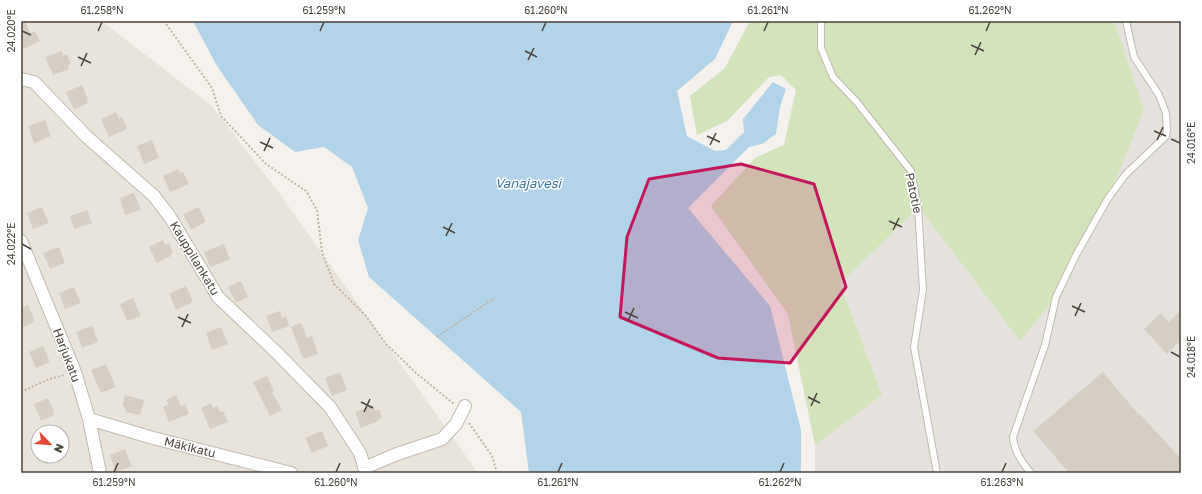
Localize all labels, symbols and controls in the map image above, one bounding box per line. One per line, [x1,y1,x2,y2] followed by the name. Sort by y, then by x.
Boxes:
[80,4,124,16] text: 61.258°N
[302,4,346,16] text: 61.259°N
[524,4,568,16] text: 61.260°N
[747,4,789,16] text: 61.261°N
[968,4,1012,16] text: 61.262°N
[5,9,17,53] text: 24.020°E
[1185,122,1197,164] text: 24.016°E
[902,171,926,215] street label: Patotie
[495,175,563,191] water label: Vanajavesi
[167,218,223,298] street label: Kauppilankatu
[5,223,17,265] text: 24.022°E
[50,326,84,384] street label: Harjukatu
[1185,336,1197,378] text: 24.018°E
[30,424,70,464] north arrow
[163,433,217,461] street label: Mäkikatu
[52,442,67,455] text: N
[92,476,136,488] text: 61.259°N
[314,476,358,488] text: 61.260°N
[537,476,579,488] text: 61.261°N
[758,476,802,488] text: 61.262°N
[980,476,1024,488] text: 61.263°N

